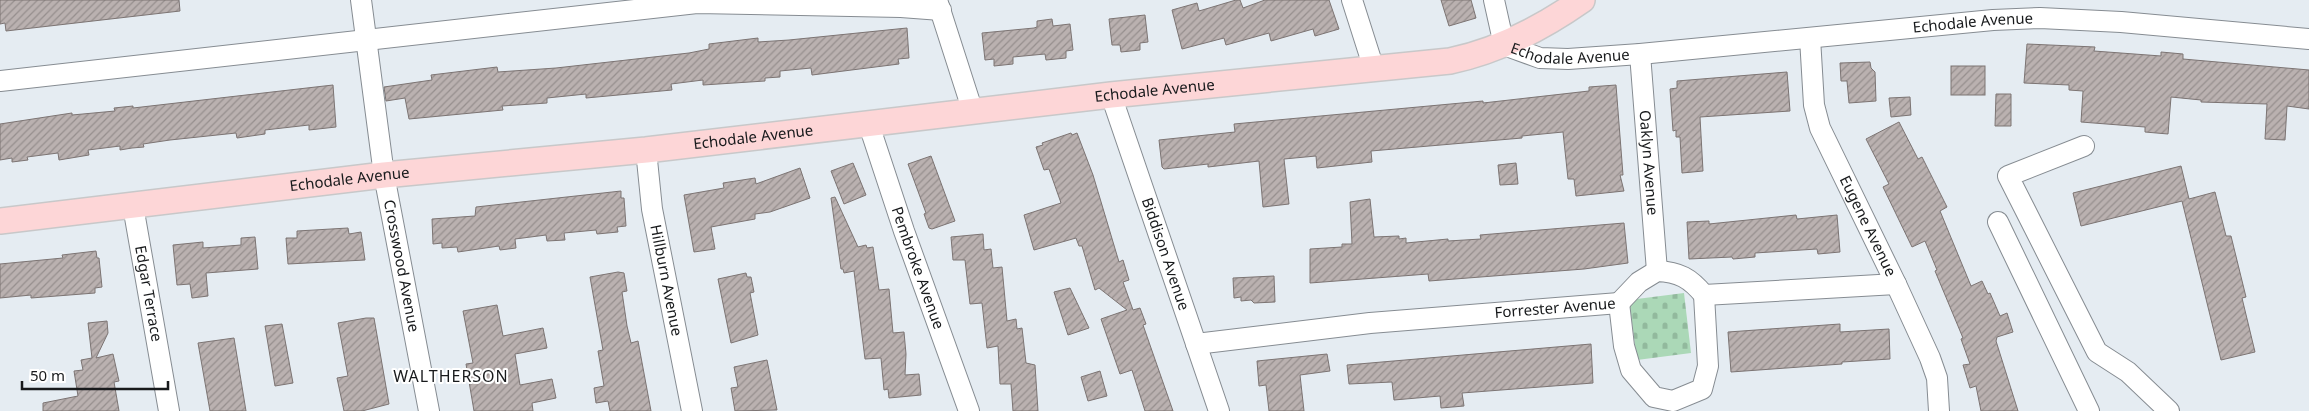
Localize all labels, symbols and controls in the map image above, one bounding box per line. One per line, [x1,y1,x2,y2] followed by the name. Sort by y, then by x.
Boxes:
[1912,7,2033,37] street label: Echodale Avenue
[1508,37,1630,68] street label: Echodale Avenue
[1093,74,1215,106] street label: Echodale Avenue
[1635,109,1664,216] street label: Oaklyn Avenue
[692,119,814,153] street label: Echodale Avenue
[288,162,410,195] street label: Echodale Avenue
[1836,172,1902,279] street label: Eugene Avenue
[1138,195,1195,313] street label: Biddison Avenue
[380,198,425,334] street label: Crosswood Avenue
[888,204,950,332] street label: Pembroke Avenue
[646,223,688,338] street label: Hillburn Avenue
[131,244,168,343] street label: Edgar Terrace
[1494,292,1616,322] street label: Forrester Avenue
[22,358,169,390] scale bar
[30,365,65,385] text: 50 m
[393,365,509,387] district label: WALTHERSON

